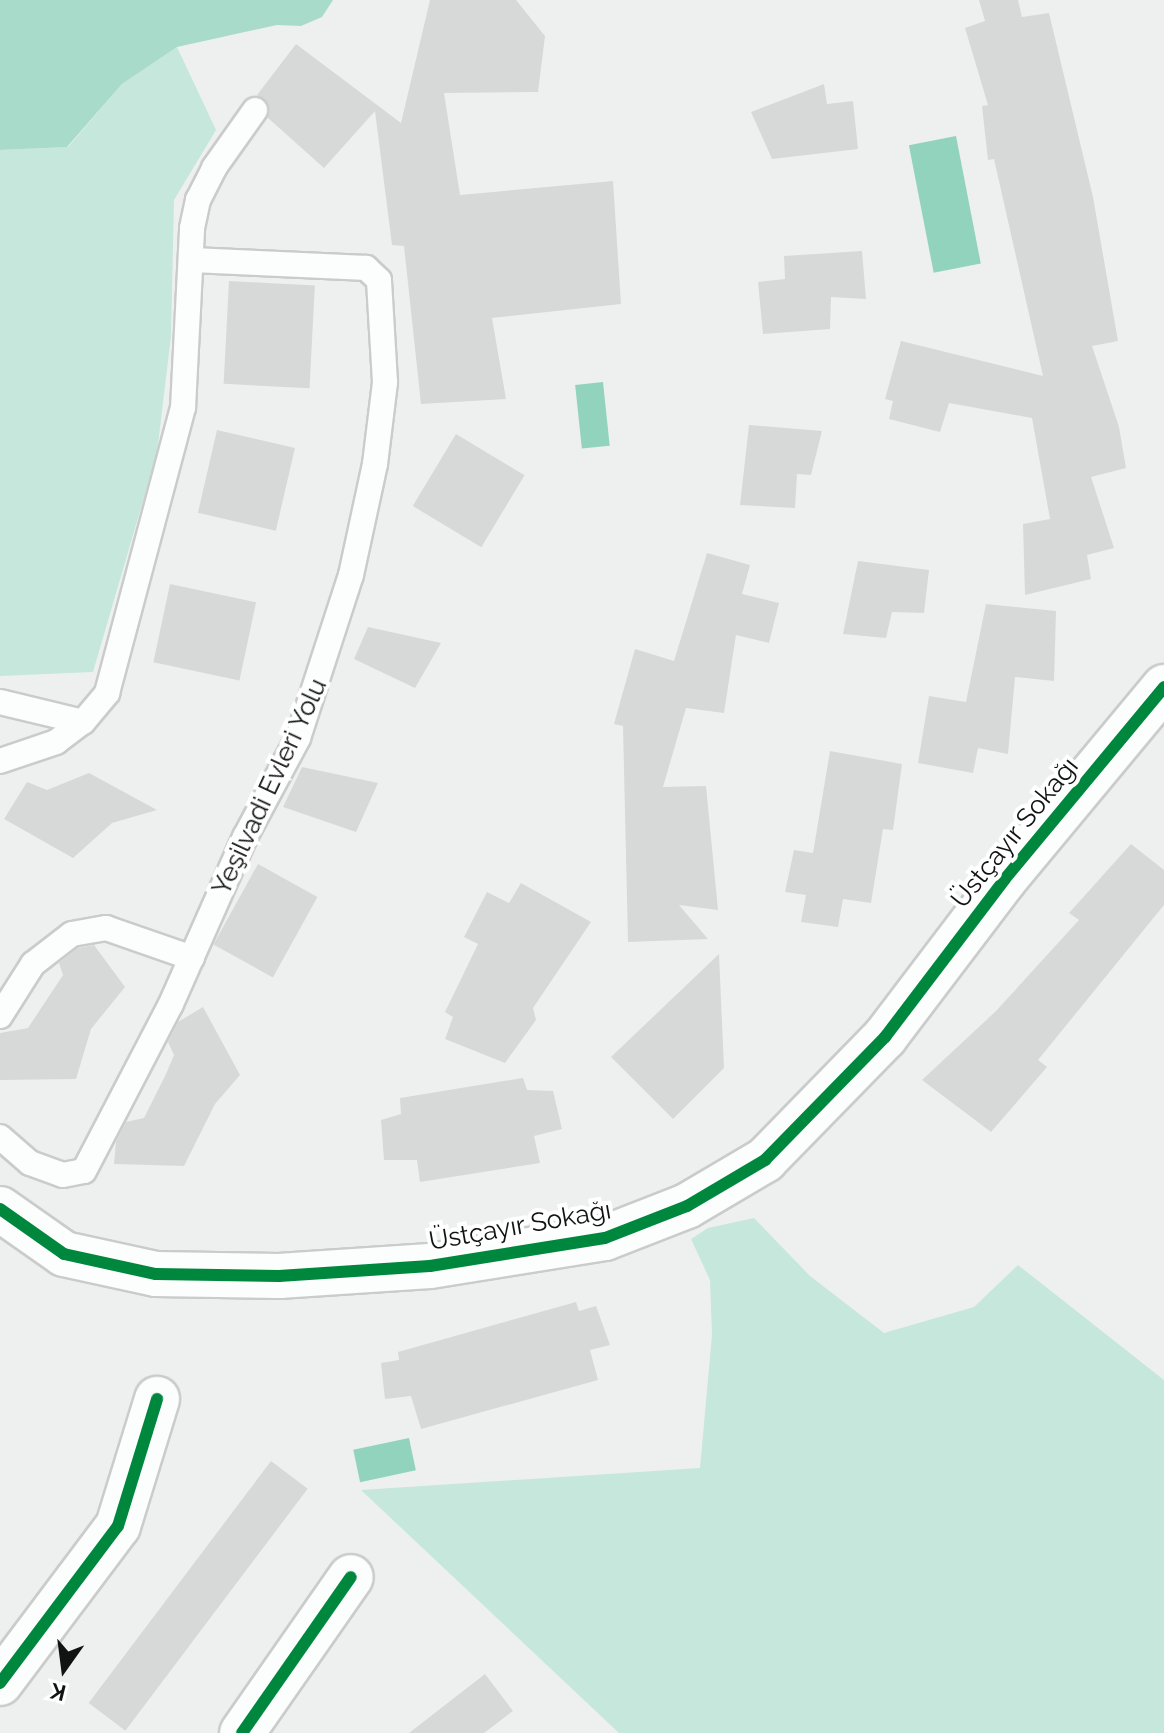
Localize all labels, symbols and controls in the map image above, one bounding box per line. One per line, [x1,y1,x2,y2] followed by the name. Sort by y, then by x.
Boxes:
[206,673,334,901] street label: Yeşilvadi Evleri Yolu
[945,751,1085,915] street label: Üstçayır Sokağı
[426,1195,614,1257] street label: Üstçayır Sokağı
[24,1629,104,1709] north arrow
[48,1678,68,1707] text: K

